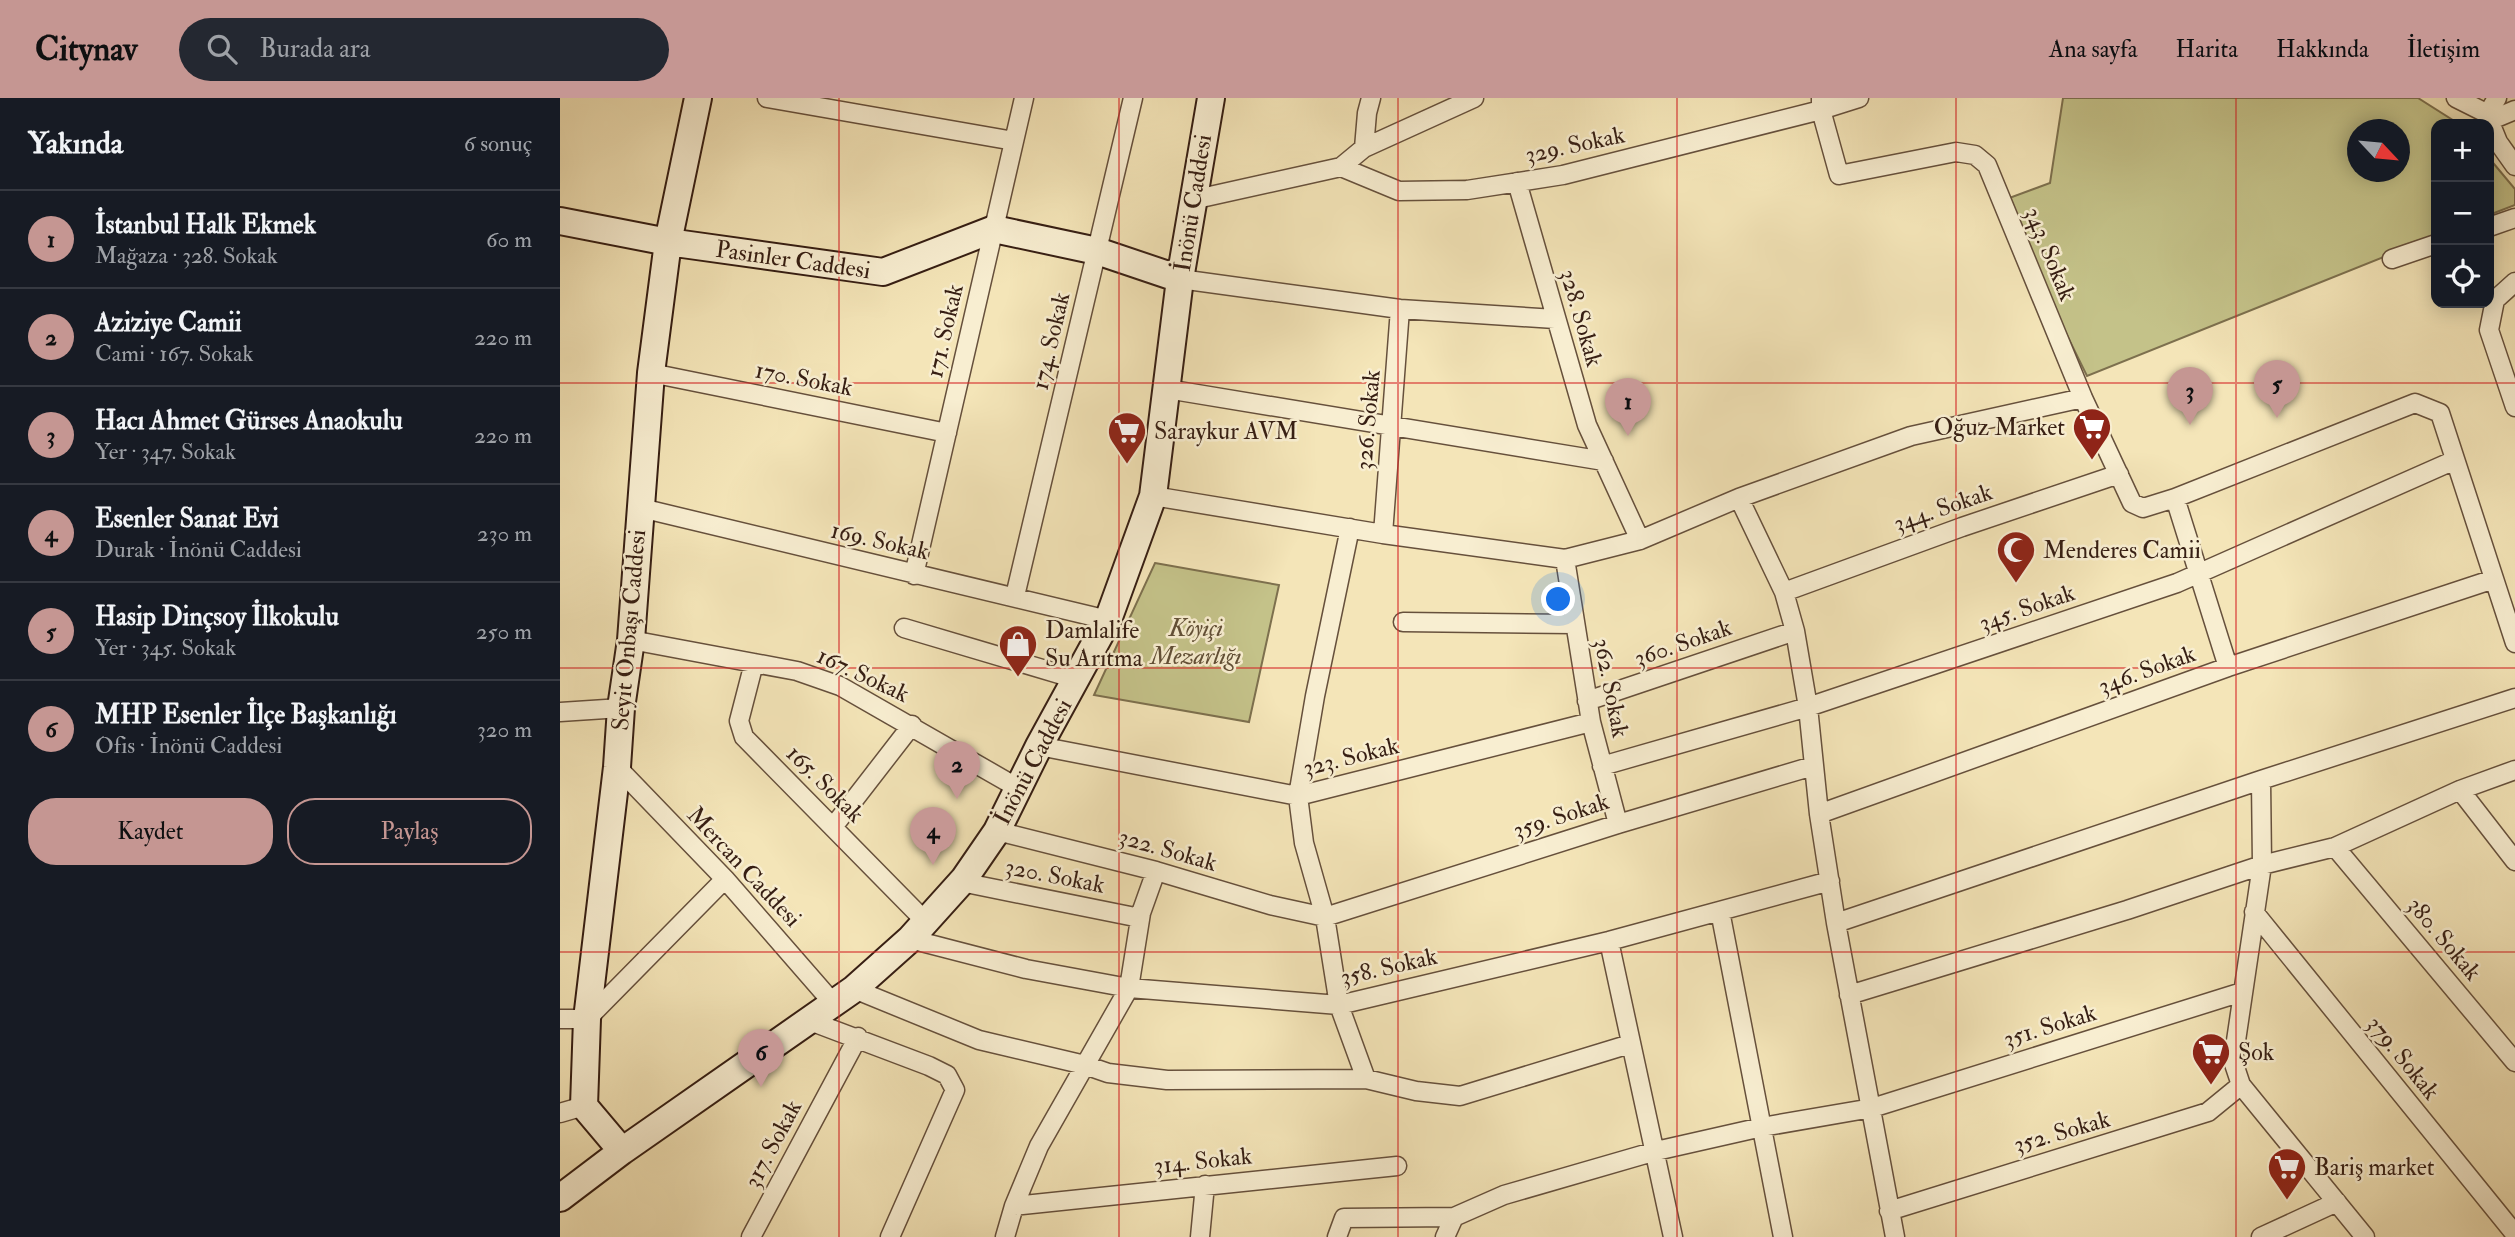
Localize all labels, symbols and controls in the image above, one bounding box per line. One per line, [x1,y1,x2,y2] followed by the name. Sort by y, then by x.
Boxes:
[179,18,669,81] search box
[35,29,137,70] text: Citynav
[203,30,241,68] icon: search
[259,33,370,65] text: Burada ara
[2049,34,2138,65] text: Ana sayfa
[2176,34,2238,65] text: Harita
[2276,34,2369,65] text: Hakkında
[2407,34,2480,65] text: İletişim
[1522,119,1628,171] street label: 329. Sokak
[2347,119,2410,182] north arrow
[2431,119,2494,308] map controls
[2431,119,2494,182] button: +
[28,125,123,162] text: Yakında
[464,129,532,158] text: 6 sonuç
[1166,132,1219,274] street label: İnönü Caddesi
[2431,182,2494,245] button: −
[2017,203,2083,306] street label: 343. Sokak
[95,209,316,241] text: İstanbul Halk Ekmek
[47,225,55,254] text: 1
[486,225,532,254] text: 60 m
[714,234,872,286] street label: Pasinler Caddesi
[95,241,278,270] text: Mağaza · 328. Sokak
[2431,245,2494,308] button: locate
[1552,266,1610,371] street label: 328. Sokak
[919,281,971,381] street label: 171. Sokak
[1025,289,1077,393] street label: 174. Sokak
[95,307,242,339] text: Aziziye Camii
[45,323,57,352] text: 2
[474,323,532,352] text: 220 m
[95,339,253,368] text: Cami · 167. Sokak
[752,354,856,404] street label: 170. Sokak
[2254,360,2300,418] pin: 5
[2167,367,2213,425] pin: 3
[1348,368,1388,471] street label: 326. Sokak
[1605,378,1651,436] pin: 1
[95,405,403,437] text: Hacı Ahmet Gürses Anaokulu
[2071,406,2113,461] supermarket icon: Oğuz Market
[1106,410,1148,465] supermarket icon: Saraykur AVM
[1934,412,2065,443] place label: Oğuz Market
[1154,416,1298,447] place label: Saraykur AVM
[47,421,55,450] text: 3
[474,421,532,450] text: 220 m
[95,437,236,466] text: Yer · 347. Sokak
[1889,476,1997,539] street label: 344. Sokak
[95,503,279,535] text: Esenler Sanat Evi
[828,515,933,567] street label: 169. Sokak
[45,519,57,548] text: 4
[477,519,532,548] text: 230 m
[605,528,653,732] street label: Seyit Onbaşı Caddesi
[1995,529,2037,584] mosque icon: Menderes Camii
[95,535,302,564] text: Durak · İnönü Caddesi
[2043,535,2201,566] place label: Menderes Camii
[1975,577,2080,639] street label: 345. Sokak
[1541,582,1575,616] your location
[95,601,339,633] text: Hasip Dinçsoy İlkokulu
[1630,612,1736,674] street label: 360. Sokak
[1148,613,1242,672] park label: Köyiçi Mezarlığı
[1045,615,1144,674] place label: Damlalife Su Arıtma
[46,617,56,646] text: 5
[476,617,532,646] text: 250 m
[997,623,1039,678] shop icon: Damlalife Su Arıtma
[95,633,236,662] text: Yer · 345. Sokak
[1586,636,1636,741] street label: 362. Sokak
[2094,638,2200,702] street label: 346. Sokak
[812,640,915,710] street label: 167. Sokak
[986,693,1079,831] street label: İnönü Caddesi
[95,699,397,731] text: MHP Esenler İlçe Başkanlığı
[45,715,57,744] text: 6
[477,715,532,744] text: 320 m
[1300,730,1403,784] street label: 323. Sokak
[95,731,282,760] text: Ofis · İnönü Caddesi
[779,738,871,830] street label: 165. Sokak
[934,741,980,799] pin: 2
[1509,786,1613,846] street label: 359. Sokak
[28,798,273,865] button: Kaydet
[287,798,532,865] button: Paylaş
[680,800,808,934] street label: Mercan Caddesi
[910,807,956,865] pin: 4
[1115,821,1221,879] street label: 322. Sokak
[1003,851,1108,901] street label: 320. Sokak
[2400,891,2488,988] street label: 380. Sokak
[1338,941,1441,993] street label: 358. Sokak
[2000,997,2101,1055] street label: 351. Sokak
[2360,1010,2447,1107] street label: 379. Sokak
[738,1029,784,1087] pin: 6
[2190,1031,2232,1086] supermarket icon: Şok
[2238,1037,2275,1068] place label: Şok
[737,1094,809,1193] street label: 317. Sokak
[2010,1103,2114,1161] street label: 352. Sokak
[1152,1140,1254,1182] street label: 314. Sokak
[2266,1146,2308,1201] supermarket icon: Bariş market
[2314,1152,2435,1183] place label: Bariş market

